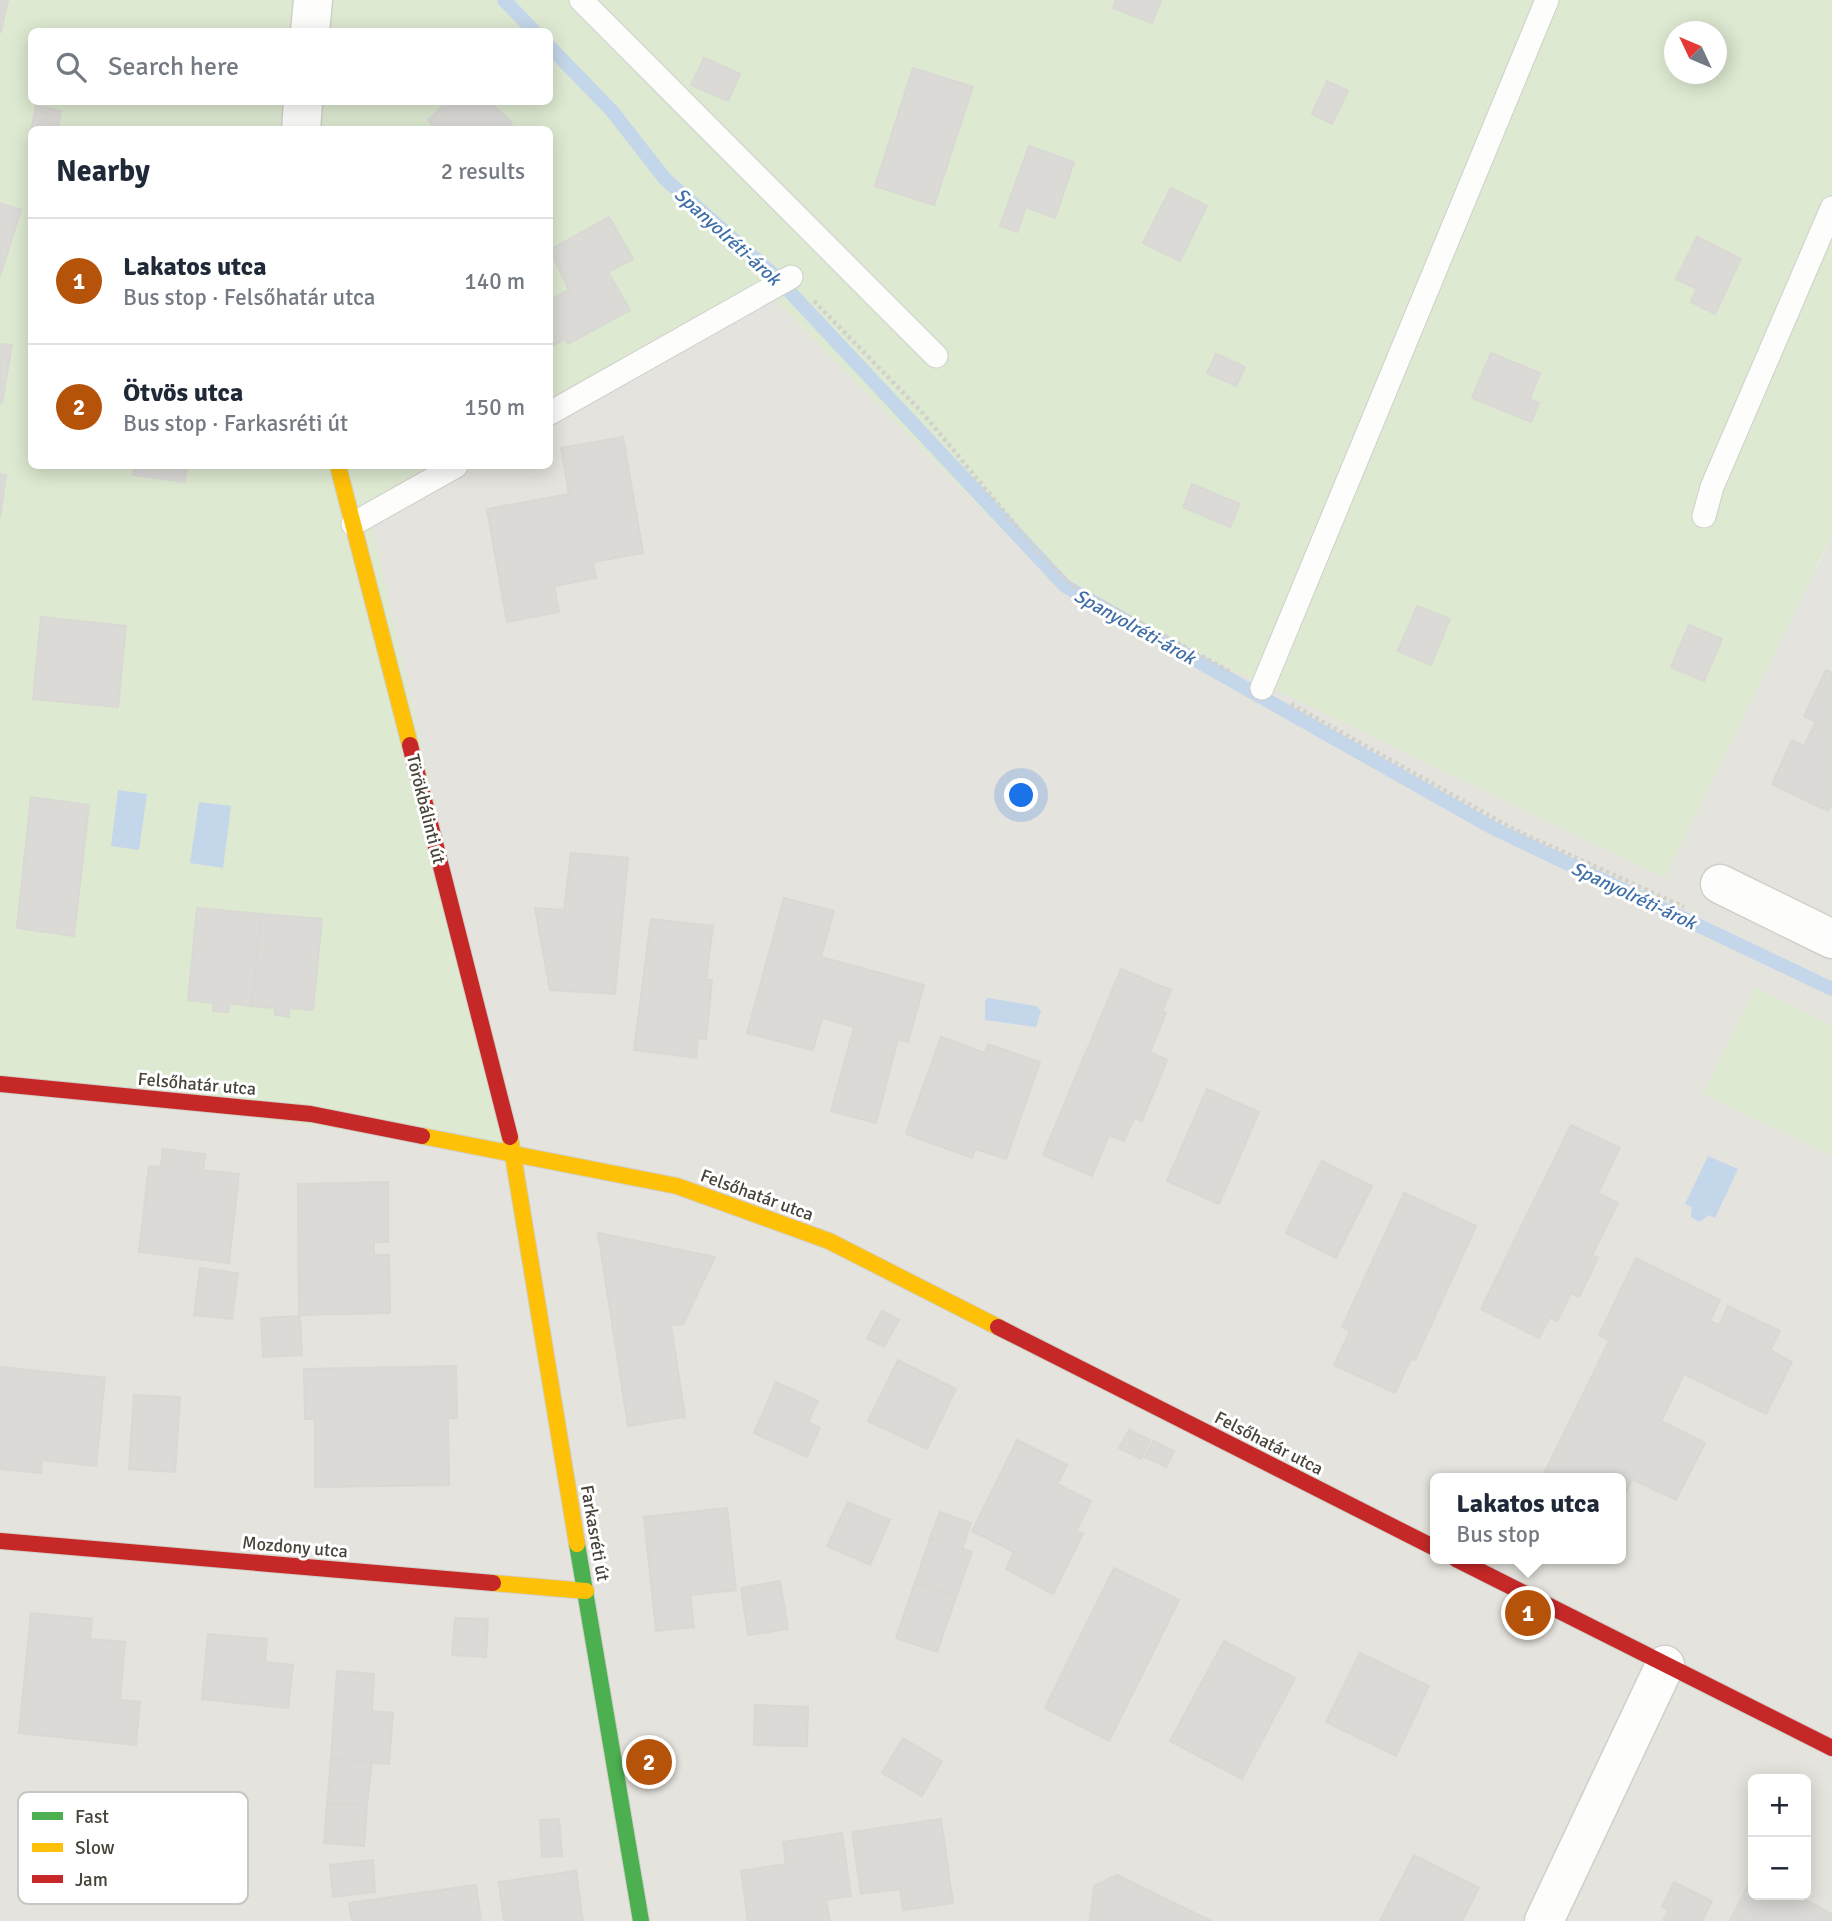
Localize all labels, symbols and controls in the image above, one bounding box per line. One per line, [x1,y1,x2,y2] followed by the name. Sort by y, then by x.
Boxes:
[1664,21,1727,84] north arrow
[28,28,553,105] search box
[52,48,90,86] icon: search
[108,51,239,83] text: Search here
[56,153,150,190] text: Nearby
[441,157,525,186] text: 2 results
[669,183,787,292] water label: Spanyolréti-árok
[123,251,267,283] text: Lakatos utca
[73,267,85,296] text: 1
[464,267,525,296] text: 140 m
[123,283,376,312] text: Bus stop · Felsőhatár utca
[123,377,243,409] text: Ötvös utca
[73,393,85,422] text: 2
[464,393,525,422] text: 150 m
[123,409,348,438] text: Bus stop · Farkasréti út
[1070,584,1201,671] water label: Spanyolréti-árok
[402,752,450,866] street label: Törökbálinti út
[1004,778,1038,812] your location
[1567,857,1701,936] water label: Spanyolréti-árok
[137,1068,257,1100] street label: Felsőhatár utca
[697,1164,817,1226] street label: Felsőhatár utca
[1211,1406,1327,1480] street label: Felsőhatár utca
[1430,1473,1626,1564] popup
[576,1483,614,1583] street label: Farkasréti út
[1456,1488,1600,1520] text: Lakatos utca
[1456,1520,1540,1549] text: Bus stop
[241,1531,349,1563] street label: Mozdony utca
[1505,1587,1551,1639] pin: 1
[626,1736,672,1788] pin: 2
[1748,1774,1811,1900] map controls
[1748,1774,1811,1837] button: +
[18,1792,248,1904] legend
[75,1805,109,1829] text: Fast
[75,1836,115,1860] text: Slow
[1748,1837,1811,1900] button: −
[75,1868,108,1892] text: Jam

